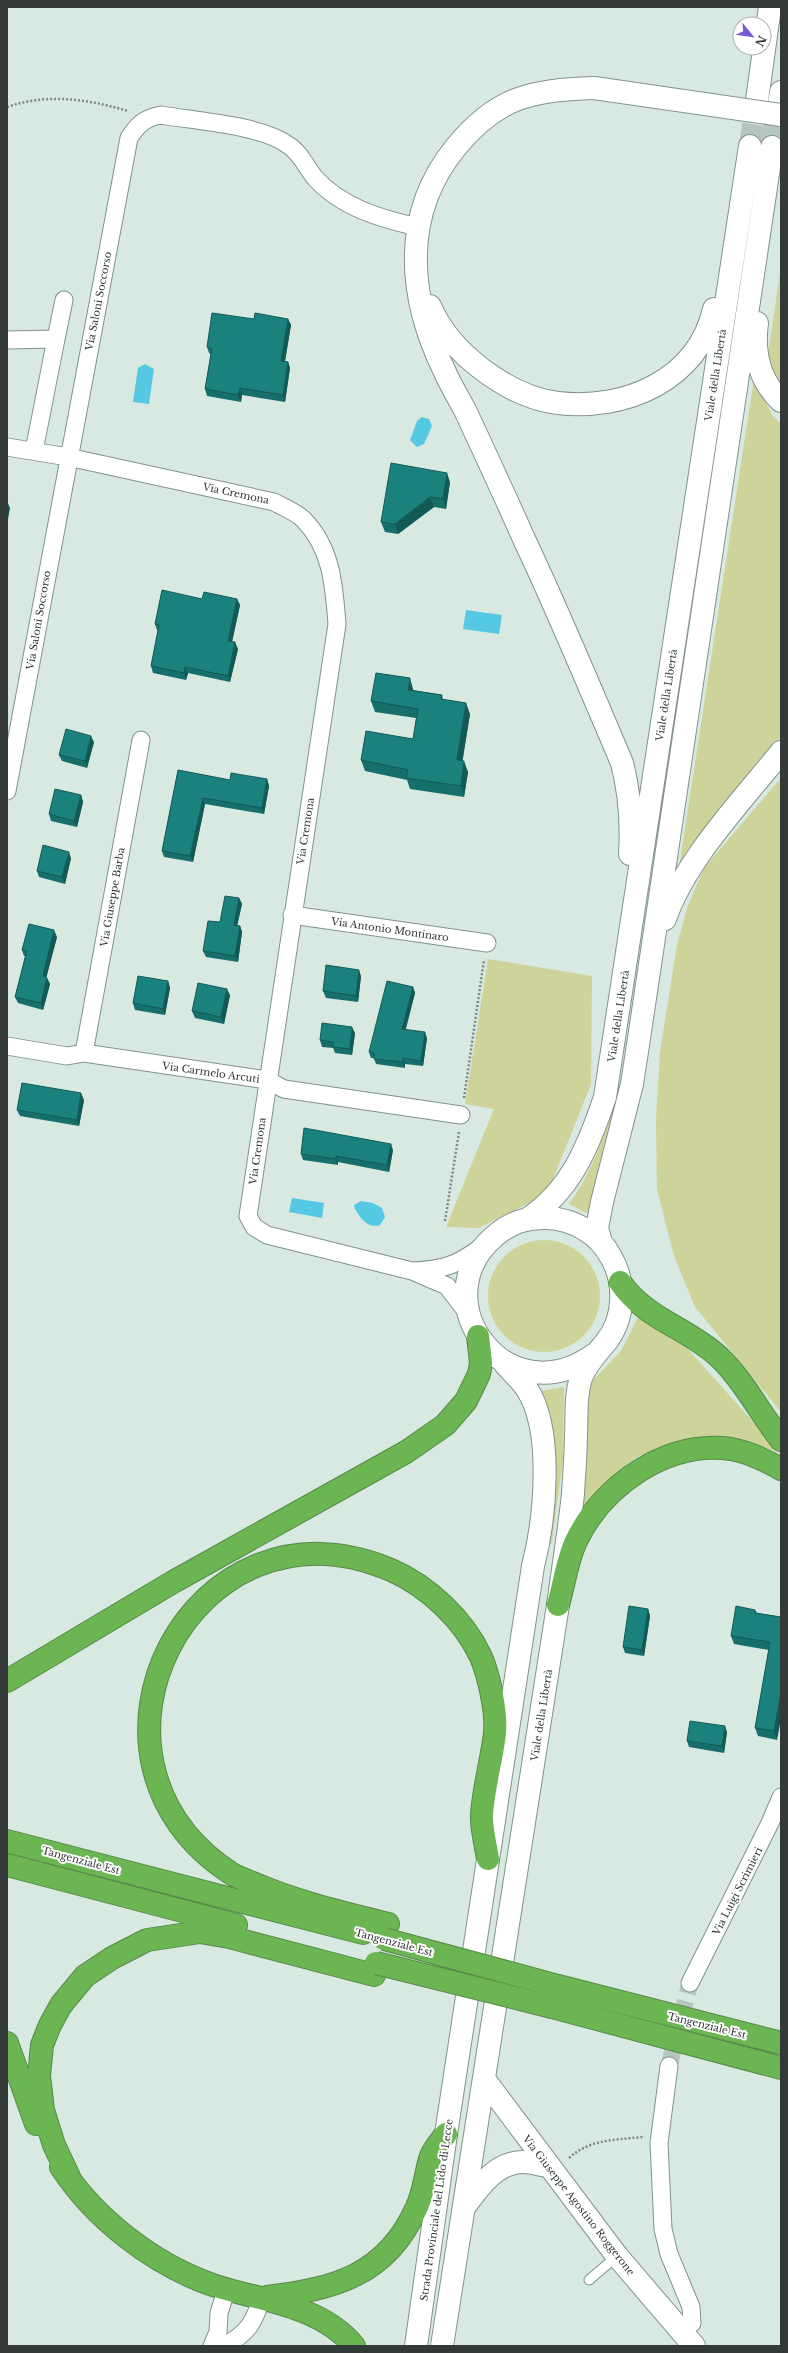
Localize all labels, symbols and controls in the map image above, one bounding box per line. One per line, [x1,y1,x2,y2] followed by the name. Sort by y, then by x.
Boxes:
[732,16,772,56] north arrow
[752,33,769,49] text: N
[82,250,115,353] street label: Via Saloni Soccorso
[702,328,729,423] street label: Viale della Libertà
[201,480,271,507] street label: Via Cremona
[23,569,54,672] street label: Via Saloni Soccorso
[653,648,680,743] street label: Viale della Libertà
[294,796,317,866] street label: Via Cremona
[97,846,128,949] street label: Via Giuseppe Barba
[329,915,450,944] street label: Via Antonio Montinaro
[605,969,632,1064] street label: Viale della Libertà
[160,1059,261,1086] street label: Via Carmelo Arcuti
[246,1116,269,1186] street label: Via Cremona
[528,1668,555,1763] street label: Viale della Libertà
[41,1844,121,1877] street label: Tangenziale Est
[709,1844,766,1938] street label: Via Luigi Scrimieri
[354,1926,434,1959] street label: Tangenziale Est
[667,2010,747,2042] street label: Tangenziale Est
[417,2118,456,2302] street label: Strada Provinciale del Lido di Lecce
[519,2132,638,2278] street label: Via Giuseppe Agostino Roggerone

